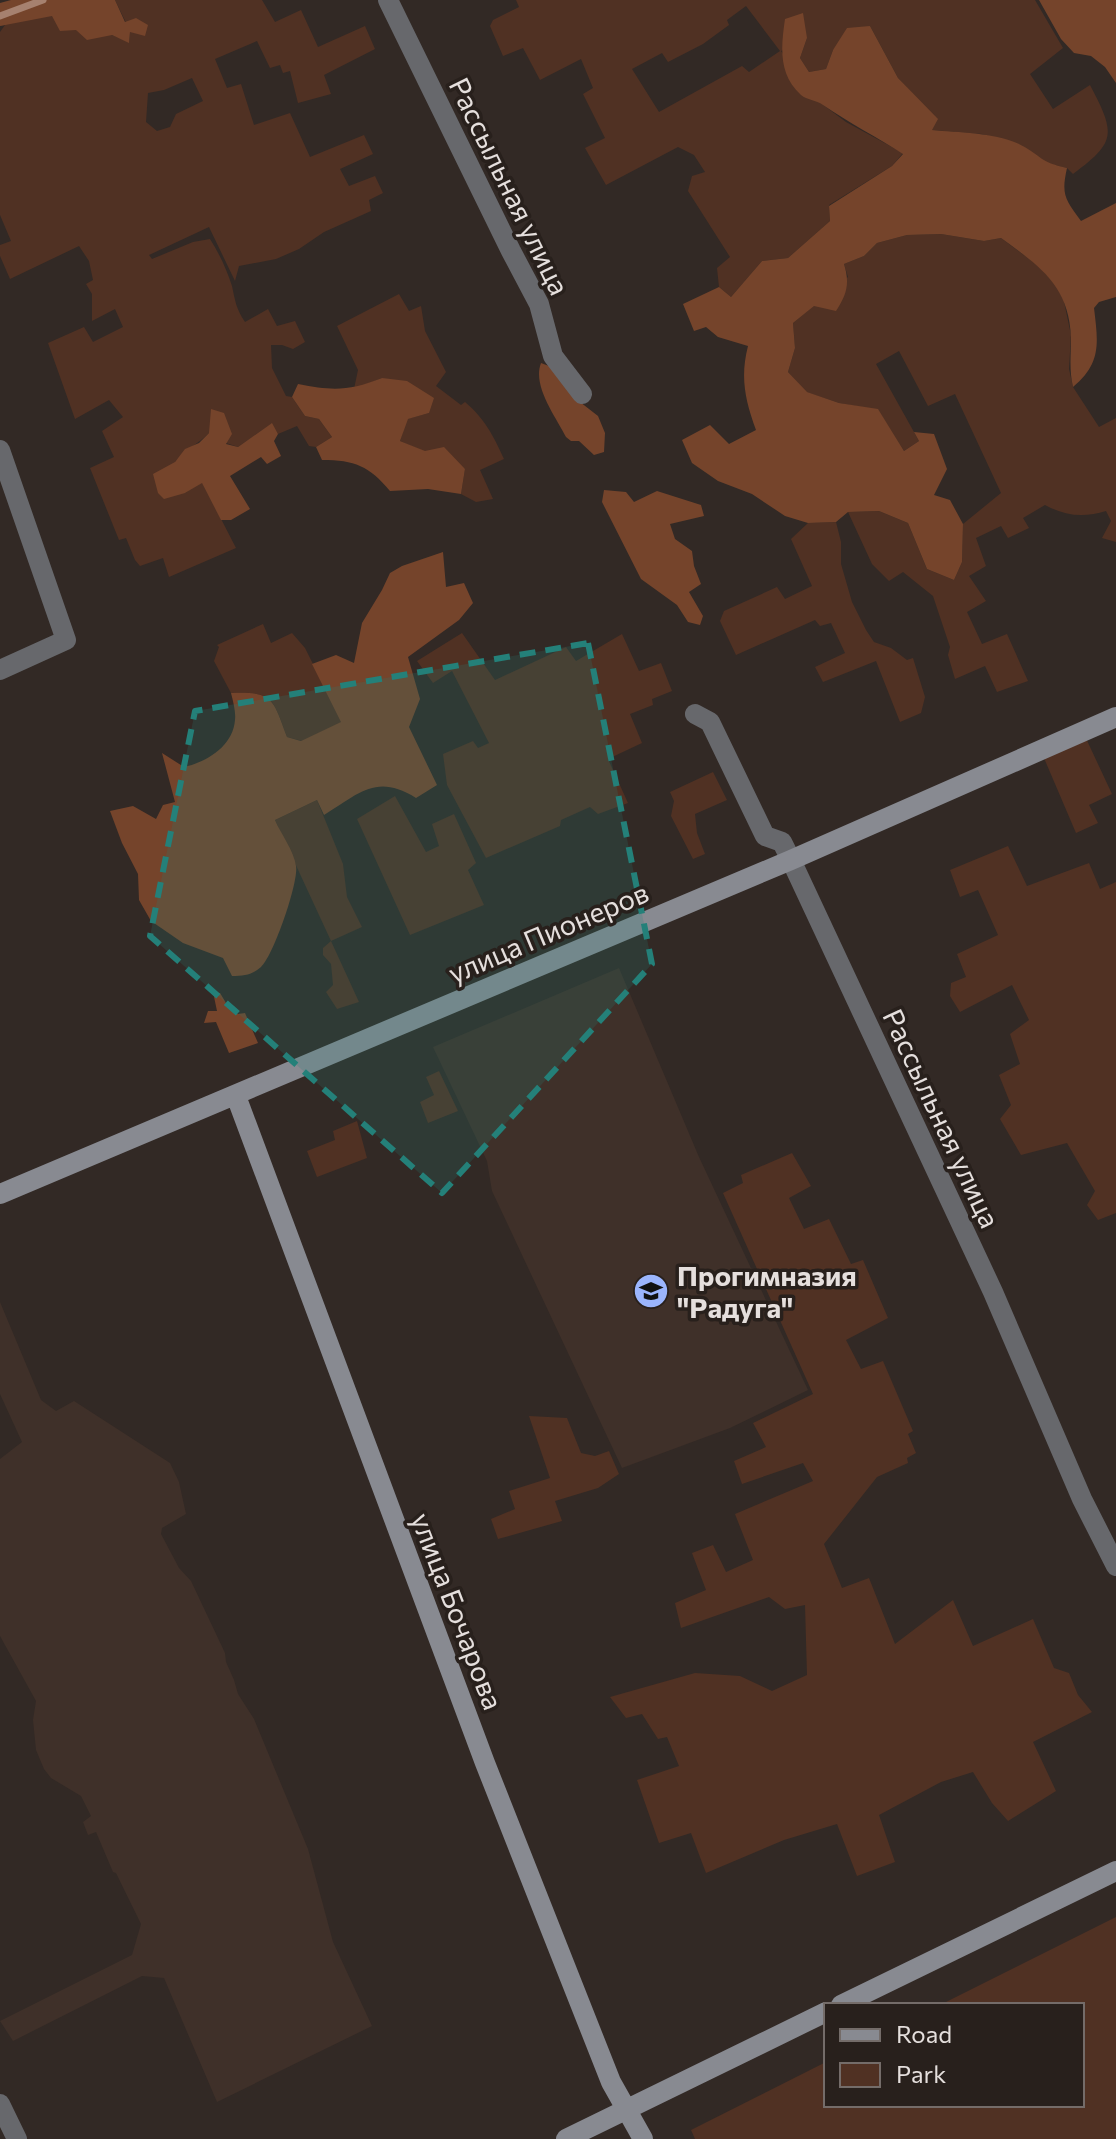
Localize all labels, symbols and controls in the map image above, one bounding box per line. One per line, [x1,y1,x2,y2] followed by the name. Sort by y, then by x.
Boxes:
[443,72,577,300] street label: Рассыльная улица
[443,874,653,990] street label: улица Пионеров
[876,1003,1008,1233] street label: Рассыльная улица
[677,1258,857,1324] place label: Прогимназия "Радуга"
[632,1272,670,1310] school or university icon: Прогимназия "Радуга"
[405,1508,511,1714] street label: улица Бочарова
[824,2003,1084,2107] legend
[896,2019,952,2048] text: Road
[896,2059,946,2088] text: Park

